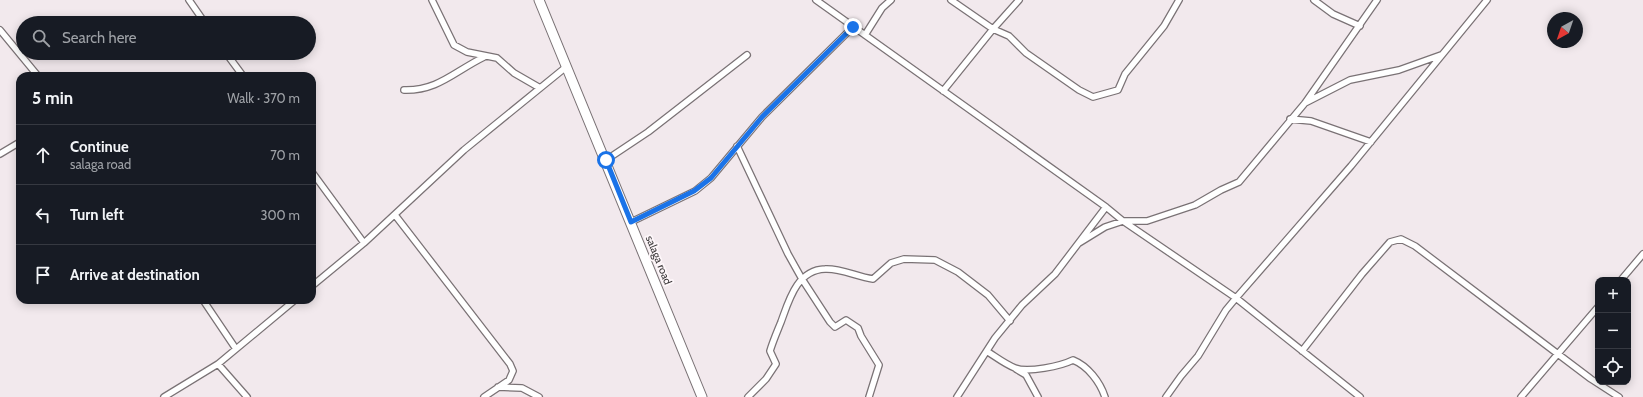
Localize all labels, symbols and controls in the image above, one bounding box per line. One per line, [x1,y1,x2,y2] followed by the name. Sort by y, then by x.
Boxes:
[1547,12,1583,48] north arrow
[16,16,316,60] search box
[844,18,862,36] route end
[30,27,52,49] icon: search
[62,29,137,47] text: Search here
[32,88,73,108] text: 5 min
[227,90,300,106] text: Walk · 370 m
[70,138,129,156] text: Continue
[32,144,54,166] icon: ahead
[270,147,300,163] text: 70 m
[597,151,615,169] route start
[70,156,131,172] text: salaga road
[32,204,54,226] icon: left
[70,206,124,224] text: Turn left
[260,207,300,223] text: 300 m
[643,233,675,287] street label: salaga road
[32,264,54,286] icon: arrive
[70,266,200,284] text: Arrive at destination
[1595,277,1631,385] map controls
[1595,277,1631,313] button: +
[1595,313,1631,349] button: −
[1595,349,1631,385] button: locate

